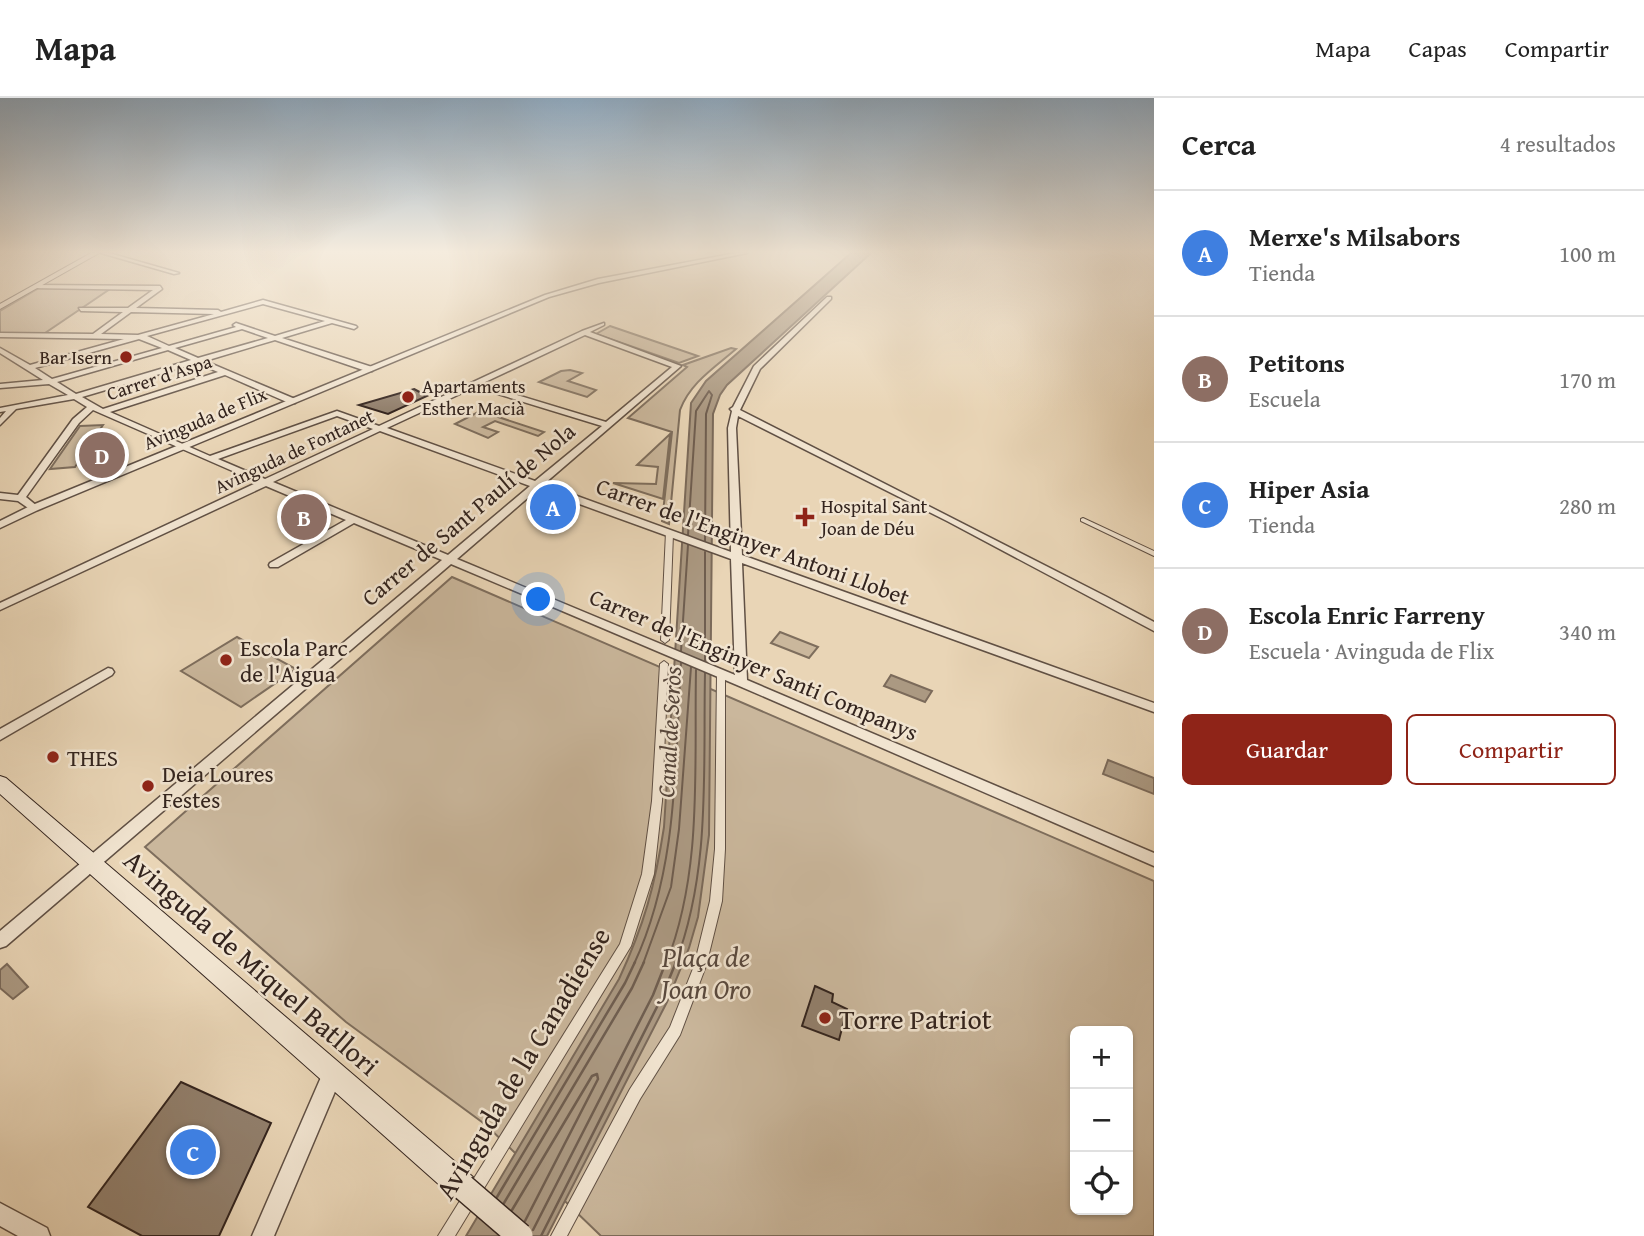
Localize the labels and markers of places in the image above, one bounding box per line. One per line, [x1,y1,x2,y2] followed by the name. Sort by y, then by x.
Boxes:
[39,343,112,371] place label: Bar Isern
[118,349,134,365] marker: Bar Isern
[422,372,526,422] place label: Apartaments Esther Macià
[400,389,416,405] marker: Apartaments Esther Macià
[79,429,125,481] pin: D
[530,481,576,533] pin: A
[281,491,327,543] pin: B
[819,492,928,542] place label: Hospital Sant Joan de Déu
[795,507,815,527] marker: Hospital Sant Joan de Déu
[240,631,348,690] place label: Escola Parc de l'Aigua
[218,652,234,668] marker: Escola Parc de l'Aigua
[67,741,118,774] place label: THES
[45,749,61,765] marker: THES
[162,757,274,816] place label: Deia Loures Festes
[140,778,156,794] marker: Deia Loures Festes
[839,998,992,1039] place label: Torre Patriot
[817,1010,833,1026] marker: Torre Patriot
[170,1126,216,1178] pin: C

